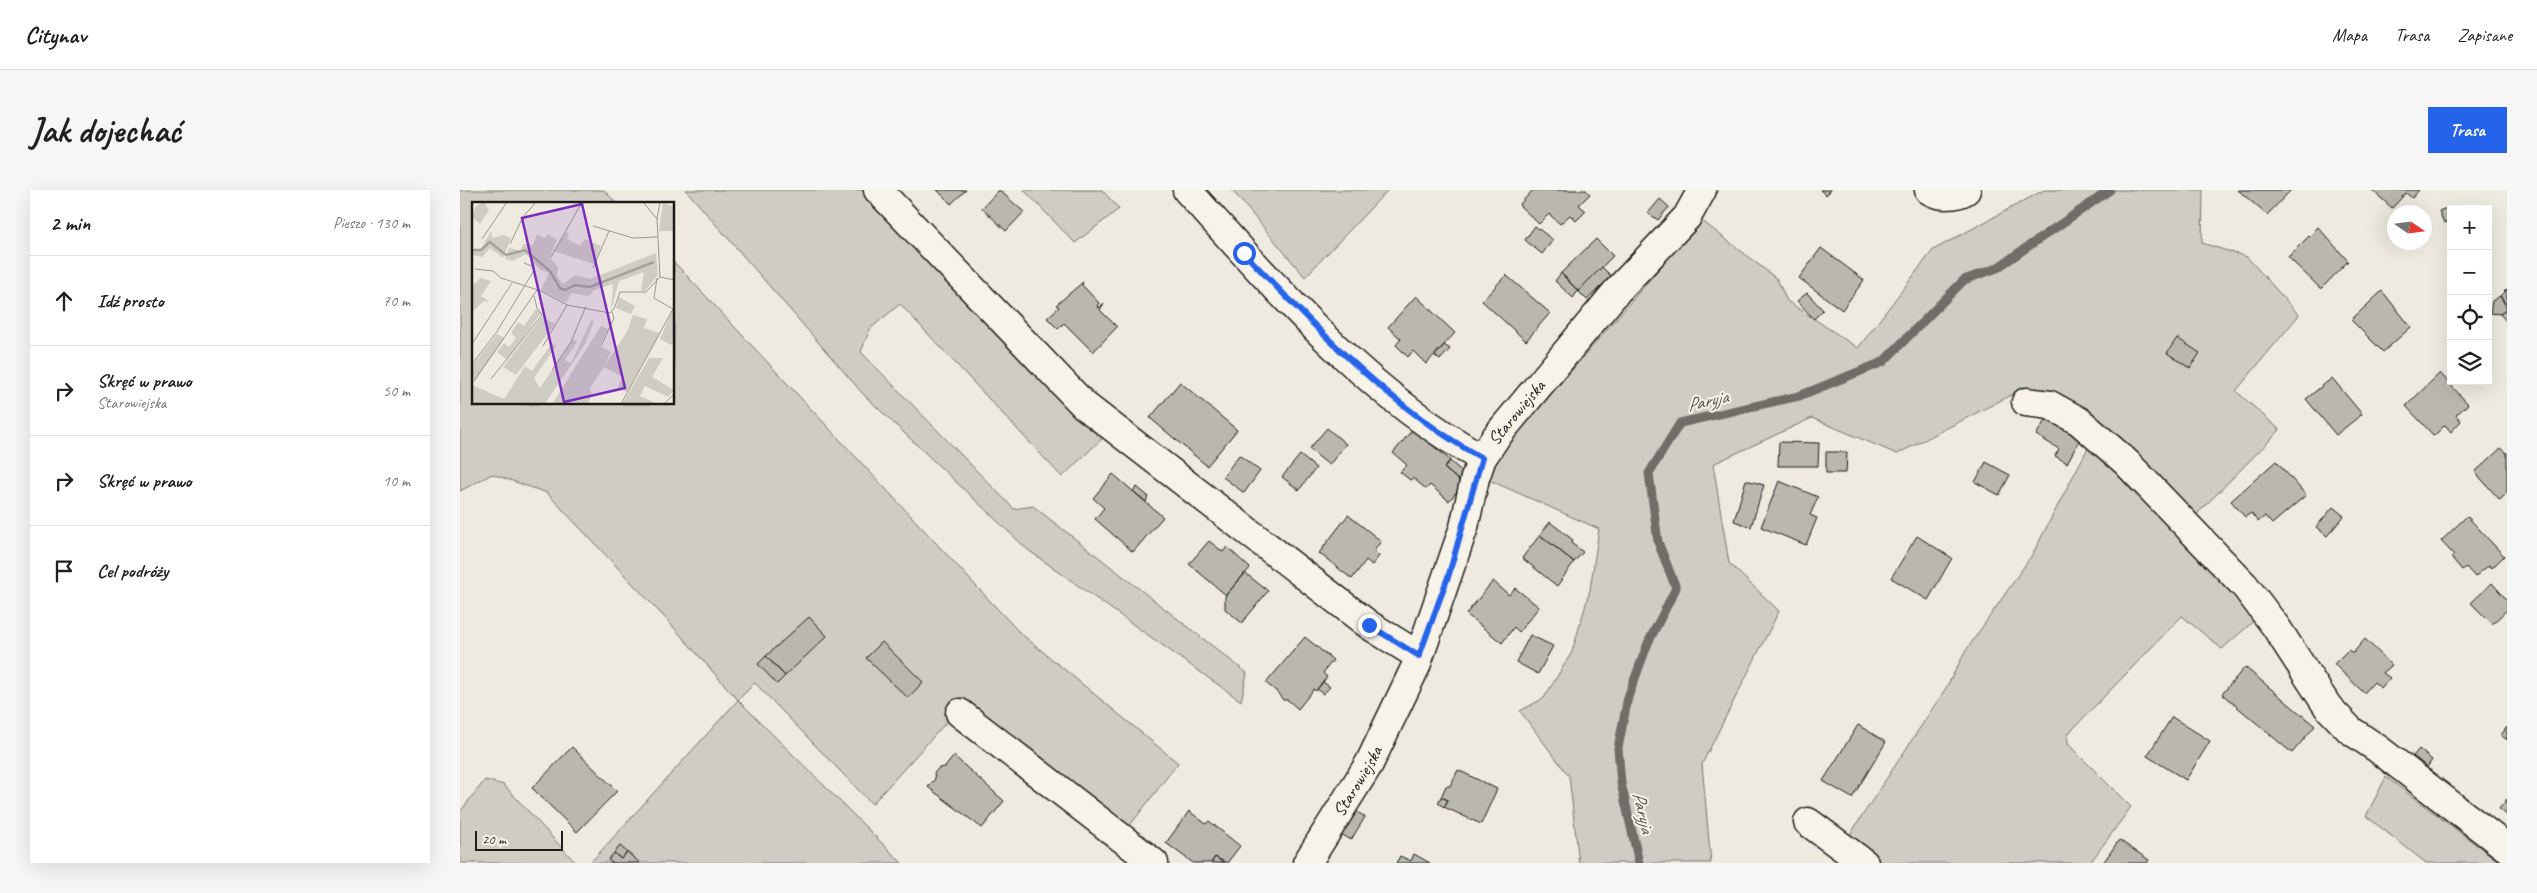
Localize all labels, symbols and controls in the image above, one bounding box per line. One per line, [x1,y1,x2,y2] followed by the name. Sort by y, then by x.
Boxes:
[25,20,86,50] text: Citynav
[2332,24,2367,46] text: Mapa
[2395,24,2429,46] text: Trasa
[2457,24,2512,46] text: Zapisane
[2428,107,2507,153] button: Trasa
[30,108,181,153] text: Jak dojechać
[472,202,675,405] inset map
[2387,205,2432,250] north arrow
[2447,205,2492,385] map controls
[2447,205,2492,250] button: +
[50,210,90,236] text: 2 min
[333,213,410,233] text: Pieszo · 130 m
[1233,242,1256,265] route start
[2447,250,2492,295] button: −
[50,287,78,315] icon: ahead
[97,289,164,313] text: Idź prosto
[383,291,410,311] text: 70 m
[2447,295,2492,340] button: locate
[2447,340,2492,385] button: layers
[97,369,192,393] text: Skręć w prawo
[1483,374,1551,449] street label: Starowiejska
[50,377,78,405] icon: right
[383,381,410,401] text: 50 m
[1684,384,1732,417] water label: Paryja
[97,393,166,413] text: Starowiejska
[50,467,78,495] icon: right
[97,469,192,493] text: Skręć w prawo
[383,471,410,491] text: 10 m
[50,557,78,585] icon: arrive
[97,559,168,583] text: Cel podróży
[1358,614,1381,637] route end
[1328,741,1388,821] street label: Starowiejska
[1627,789,1660,837] water label: Paryja
[475,828,562,851] scale bar
[482,831,506,848] text: 20 m

